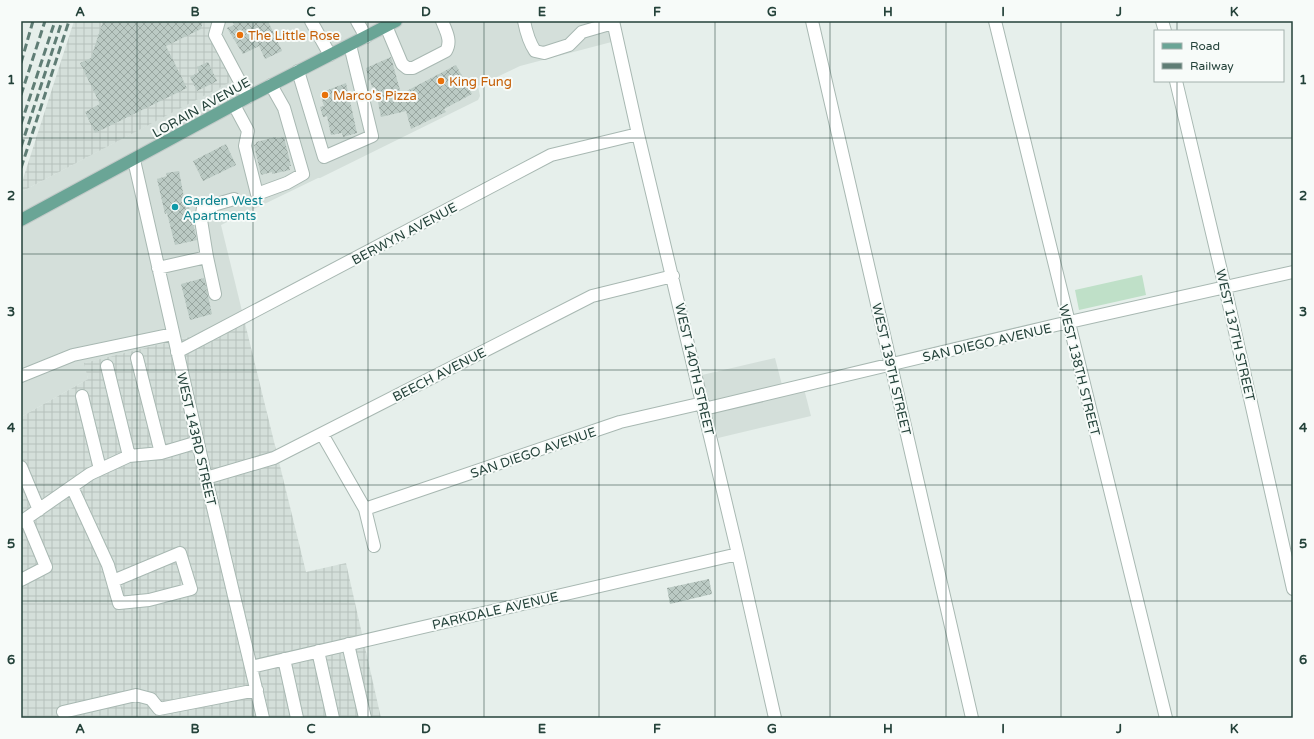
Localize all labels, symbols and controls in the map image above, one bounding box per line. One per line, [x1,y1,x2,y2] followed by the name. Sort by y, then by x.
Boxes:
[75,4,85,20] text: A
[190,4,200,20] text: B
[306,4,316,20] text: C
[421,4,431,20] text: D
[538,4,546,20] text: E
[653,4,661,20] text: F
[767,4,777,20] text: G
[883,4,893,20] text: H
[1001,4,1005,20] text: I
[1115,4,1122,20] text: J
[1230,4,1239,20] text: K
[248,28,340,44] place label: The Little Rose
[235,30,245,40] marker: The Little Rose
[1154,30,1284,82] legend
[1190,39,1220,53] text: Road
[1190,59,1234,73] text: Railway
[7,72,15,88] text: 1
[1299,72,1307,88] text: 1
[150,74,253,141] street label: LORAIN AVENUE
[449,74,512,90] place label: King Fung
[436,76,446,86] marker: King Fung
[333,88,417,104] place label: Marco's Pizza
[320,90,330,100] marker: Marco's Pizza
[7,188,15,204] text: 2
[1299,188,1307,204] text: 2
[183,193,263,224] place label: Garden West Apartments
[349,199,460,268] street label: BERWYN AVENUE
[170,202,180,212] marker: Garden West Apartments
[1212,268,1258,403] street label: WEST 137TH STREET
[671,302,717,437] street label: WEST 140TH STREET
[868,302,914,437] street label: WEST 139TH STREET
[1055,303,1103,438] street label: WEST 138TH STREET
[7,304,15,320] text: 3
[1299,304,1307,320] text: 3
[921,320,1053,366] street label: SAN DIEGO AVENUE
[390,344,489,405] street label: BEECH AVENUE
[173,371,219,508] street label: WEST 143RD STREET
[7,420,16,436] text: 4
[1299,420,1308,436] text: 4
[468,424,598,482] street label: SAN DIEGO AVENUE
[7,536,15,552] text: 5
[1299,536,1307,552] text: 5
[430,589,560,633] street label: PARKDALE AVENUE
[7,652,15,668] text: 6
[1299,652,1307,668] text: 6
[75,721,85,737] text: A
[190,721,200,737] text: B
[306,721,316,737] text: C
[421,721,431,737] text: D
[538,721,546,737] text: E
[653,721,661,737] text: F
[767,721,777,737] text: G
[883,721,893,737] text: H
[1001,721,1005,737] text: I
[1115,721,1122,737] text: J
[1230,721,1239,737] text: K

